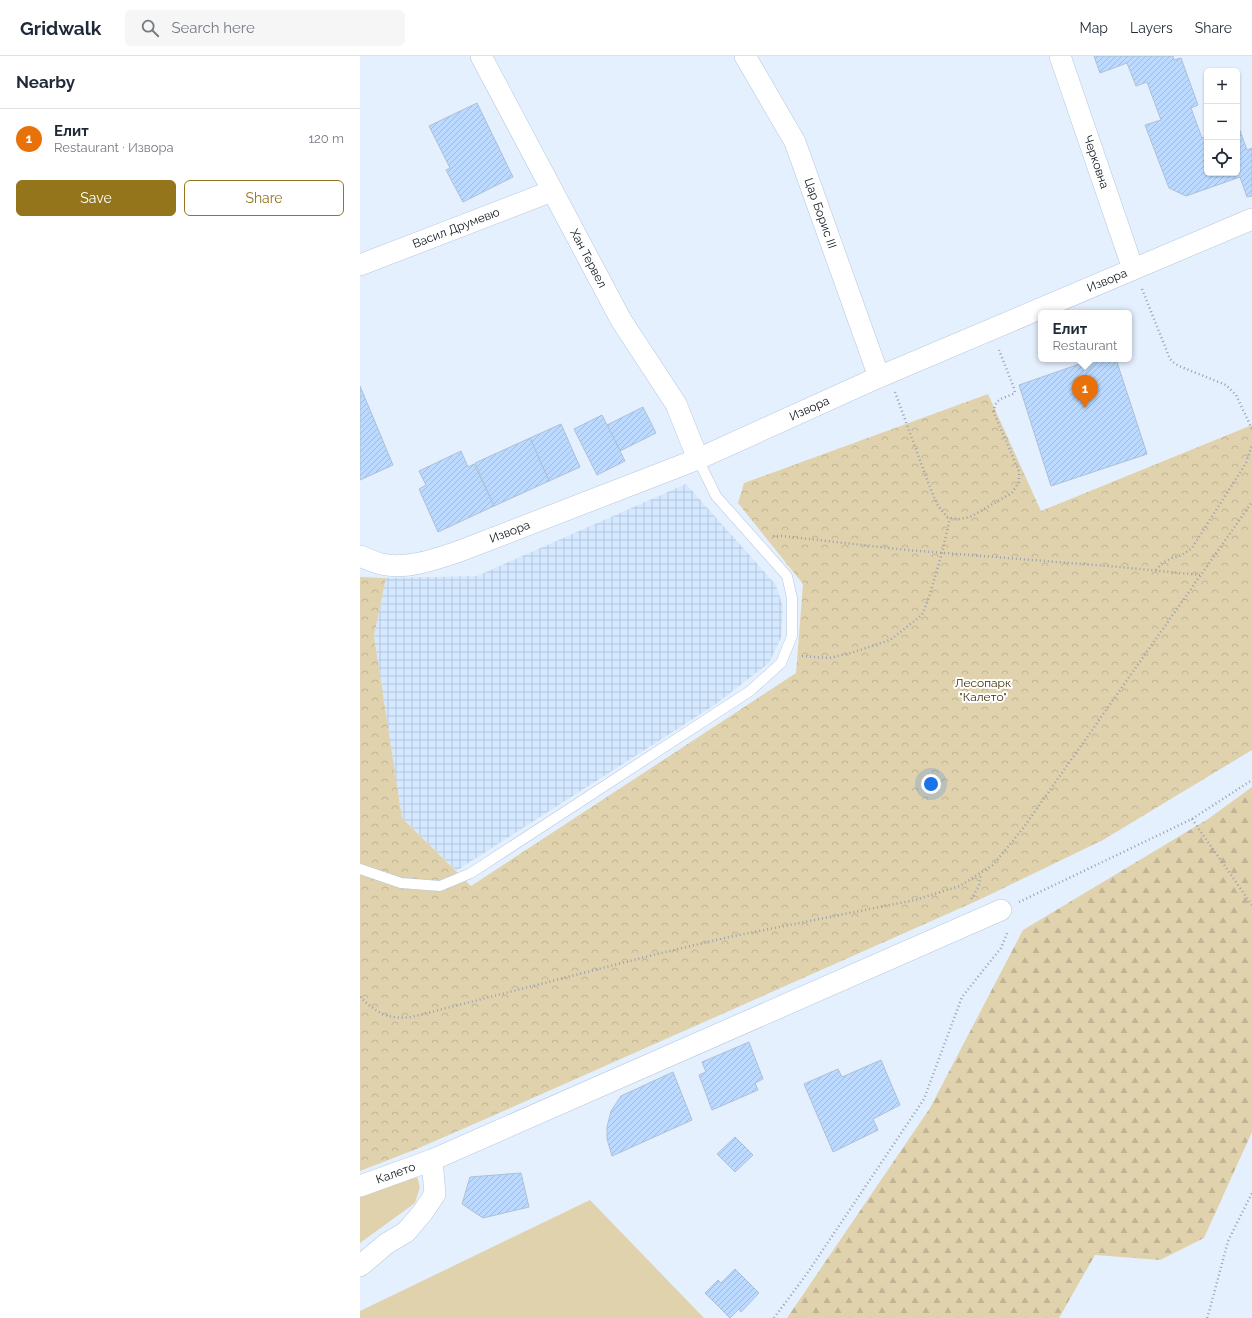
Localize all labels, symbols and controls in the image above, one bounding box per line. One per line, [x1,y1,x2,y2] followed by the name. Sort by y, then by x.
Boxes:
[125,10,405,46] search box
[20,17,101,39] text: Gridwalk
[139,17,161,39] icon: search
[171,19,255,37] text: Search here
[1080,20,1108,36] text: Map
[1130,20,1173,36] text: Layers
[1195,20,1232,36] text: Share
[1204,68,1240,176] map controls
[1204,68,1240,104] button: +
[16,72,75,92] text: Nearby
[1204,104,1240,140] button: −
[54,122,89,140] text: Елит
[26,131,32,146] text: 1
[308,131,344,146] text: 120 m
[1081,134,1112,190] street label: Черковна
[54,140,174,155] text: Restaurant · Извора
[1204,140,1240,176] button: locate
[801,176,839,250] street label: Цар Борис III
[16,180,176,216] button: Save
[184,180,344,216] button: Share
[411,205,502,251] street label: Васил Друмевю
[567,227,610,290] street label: Хан Тервел
[1085,266,1129,295] street label: Извора
[1038,310,1132,362] popup
[1053,320,1087,338] text: Елит
[1053,338,1117,353] text: Restaurant
[1072,375,1098,408] pin: 1
[787,393,831,424] street label: Извора
[488,518,532,546] street label: Извора
[955,676,1011,704] park label: Лесопарк "Калето"
[921,774,941,794] your location
[374,1160,417,1187] street label: Калето

